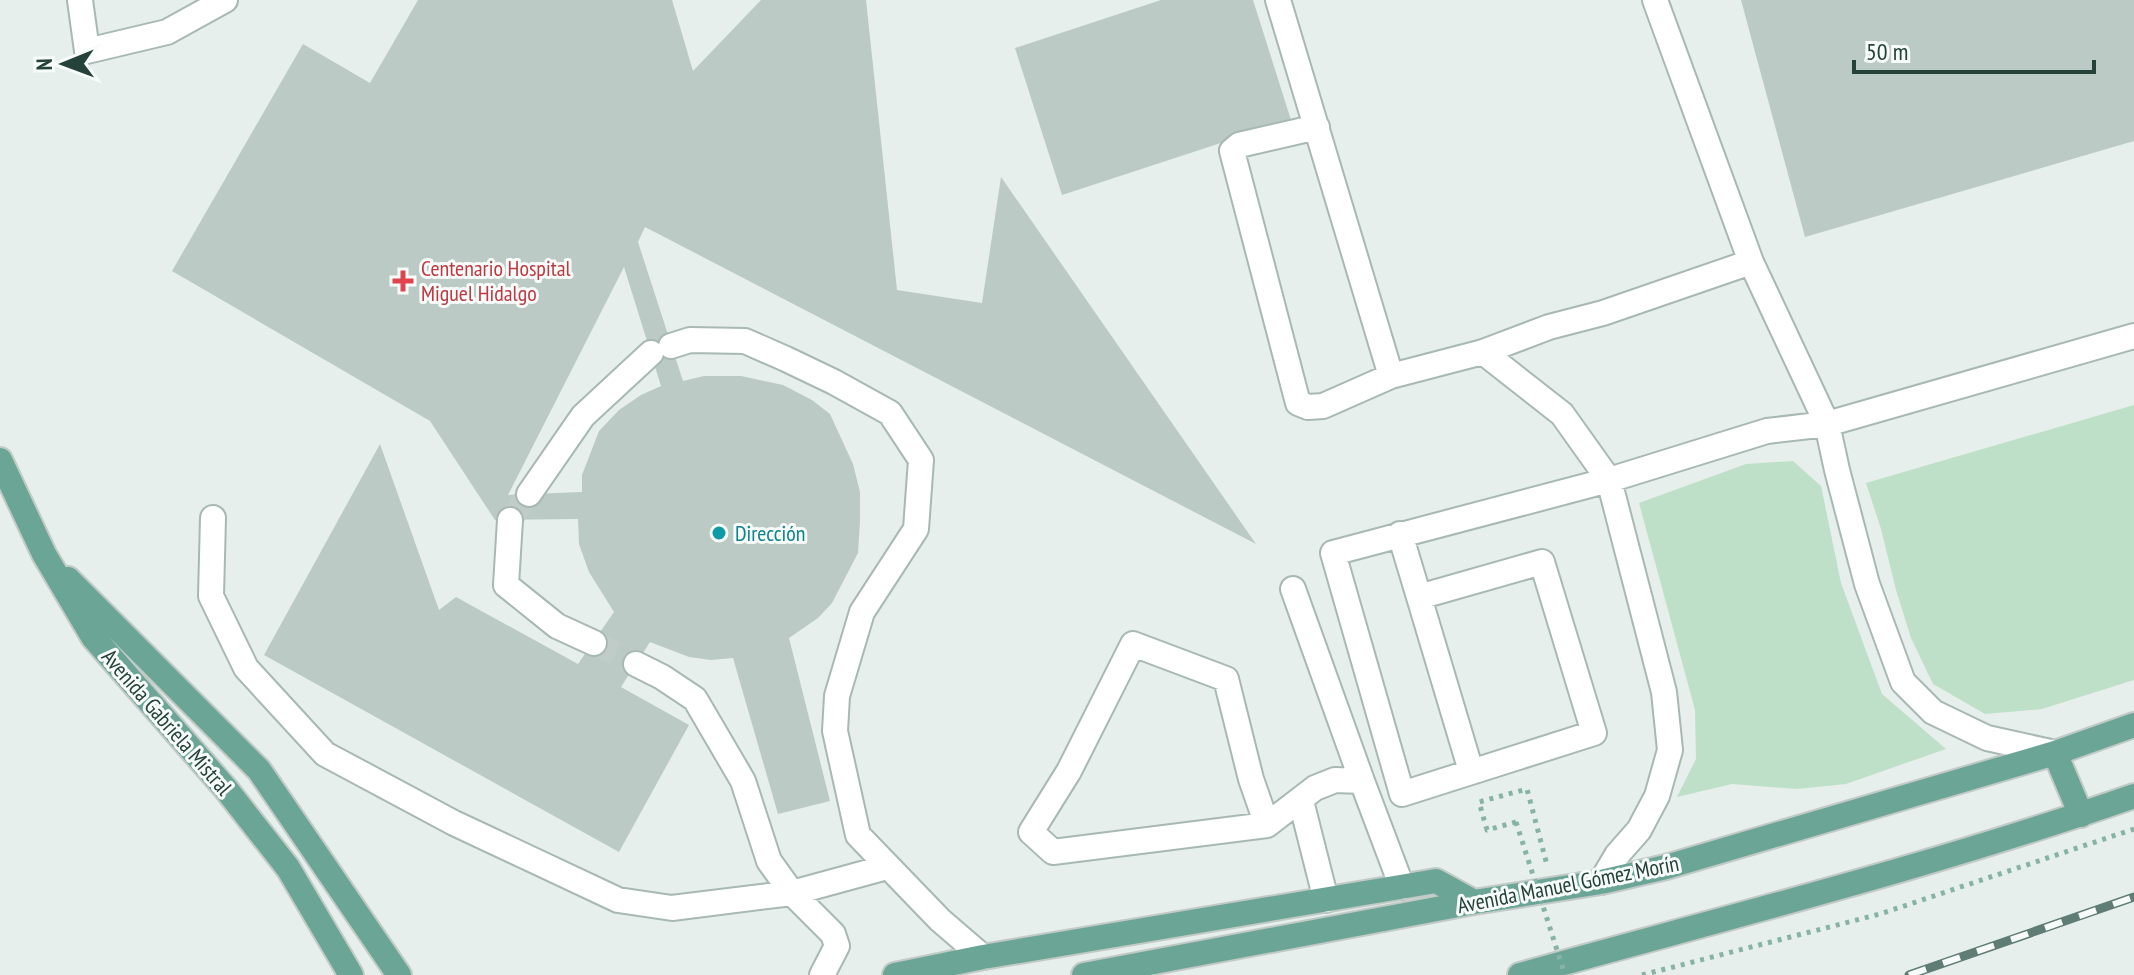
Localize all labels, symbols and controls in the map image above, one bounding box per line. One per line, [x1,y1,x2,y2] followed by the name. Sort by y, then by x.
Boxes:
[24,24,104,104] north arrow
[1854,24,2094,74] scale bar
[1866,36,1908,67] text: 50 m
[30,58,58,71] text: N
[421,254,572,307] place label: Centenario Hospital Miguel Hidalgo
[392,270,414,292] marker: Centenario Hospital Miguel Hidalgo
[735,519,806,547] place label: Dirección
[710,524,728,542] marker: Dirección
[96,643,239,802] street label: Avenida Gabriela Mistral
[1455,849,1681,919] street label: Avenida Manuel Gómez Morín

